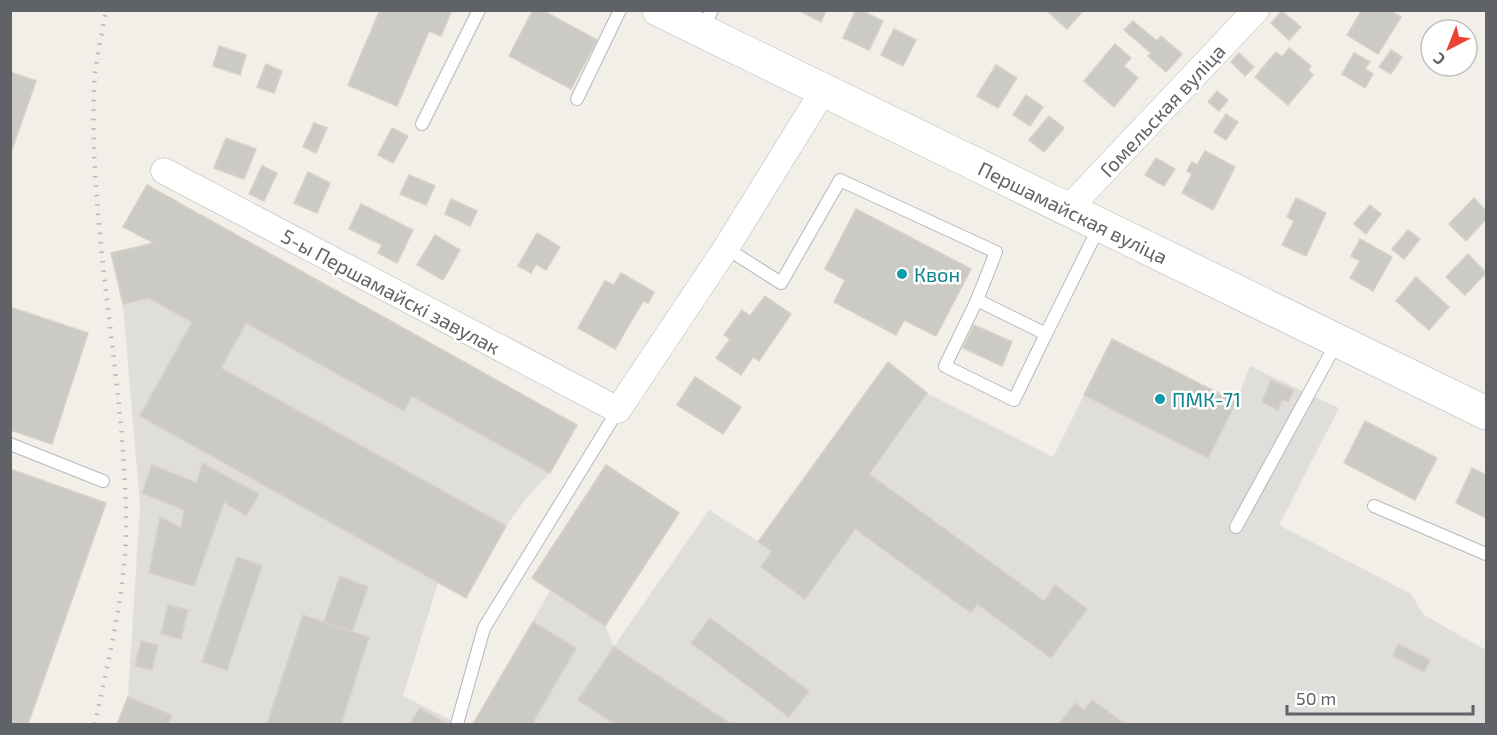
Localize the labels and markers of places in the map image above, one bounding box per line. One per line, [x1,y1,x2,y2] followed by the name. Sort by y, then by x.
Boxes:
[914,262,960,286] place label: Квон
[895,267,909,281] marker: Квон
[1172,387,1241,411] place label: ПМК-71
[1153,392,1167,406] marker: ПМК-71

